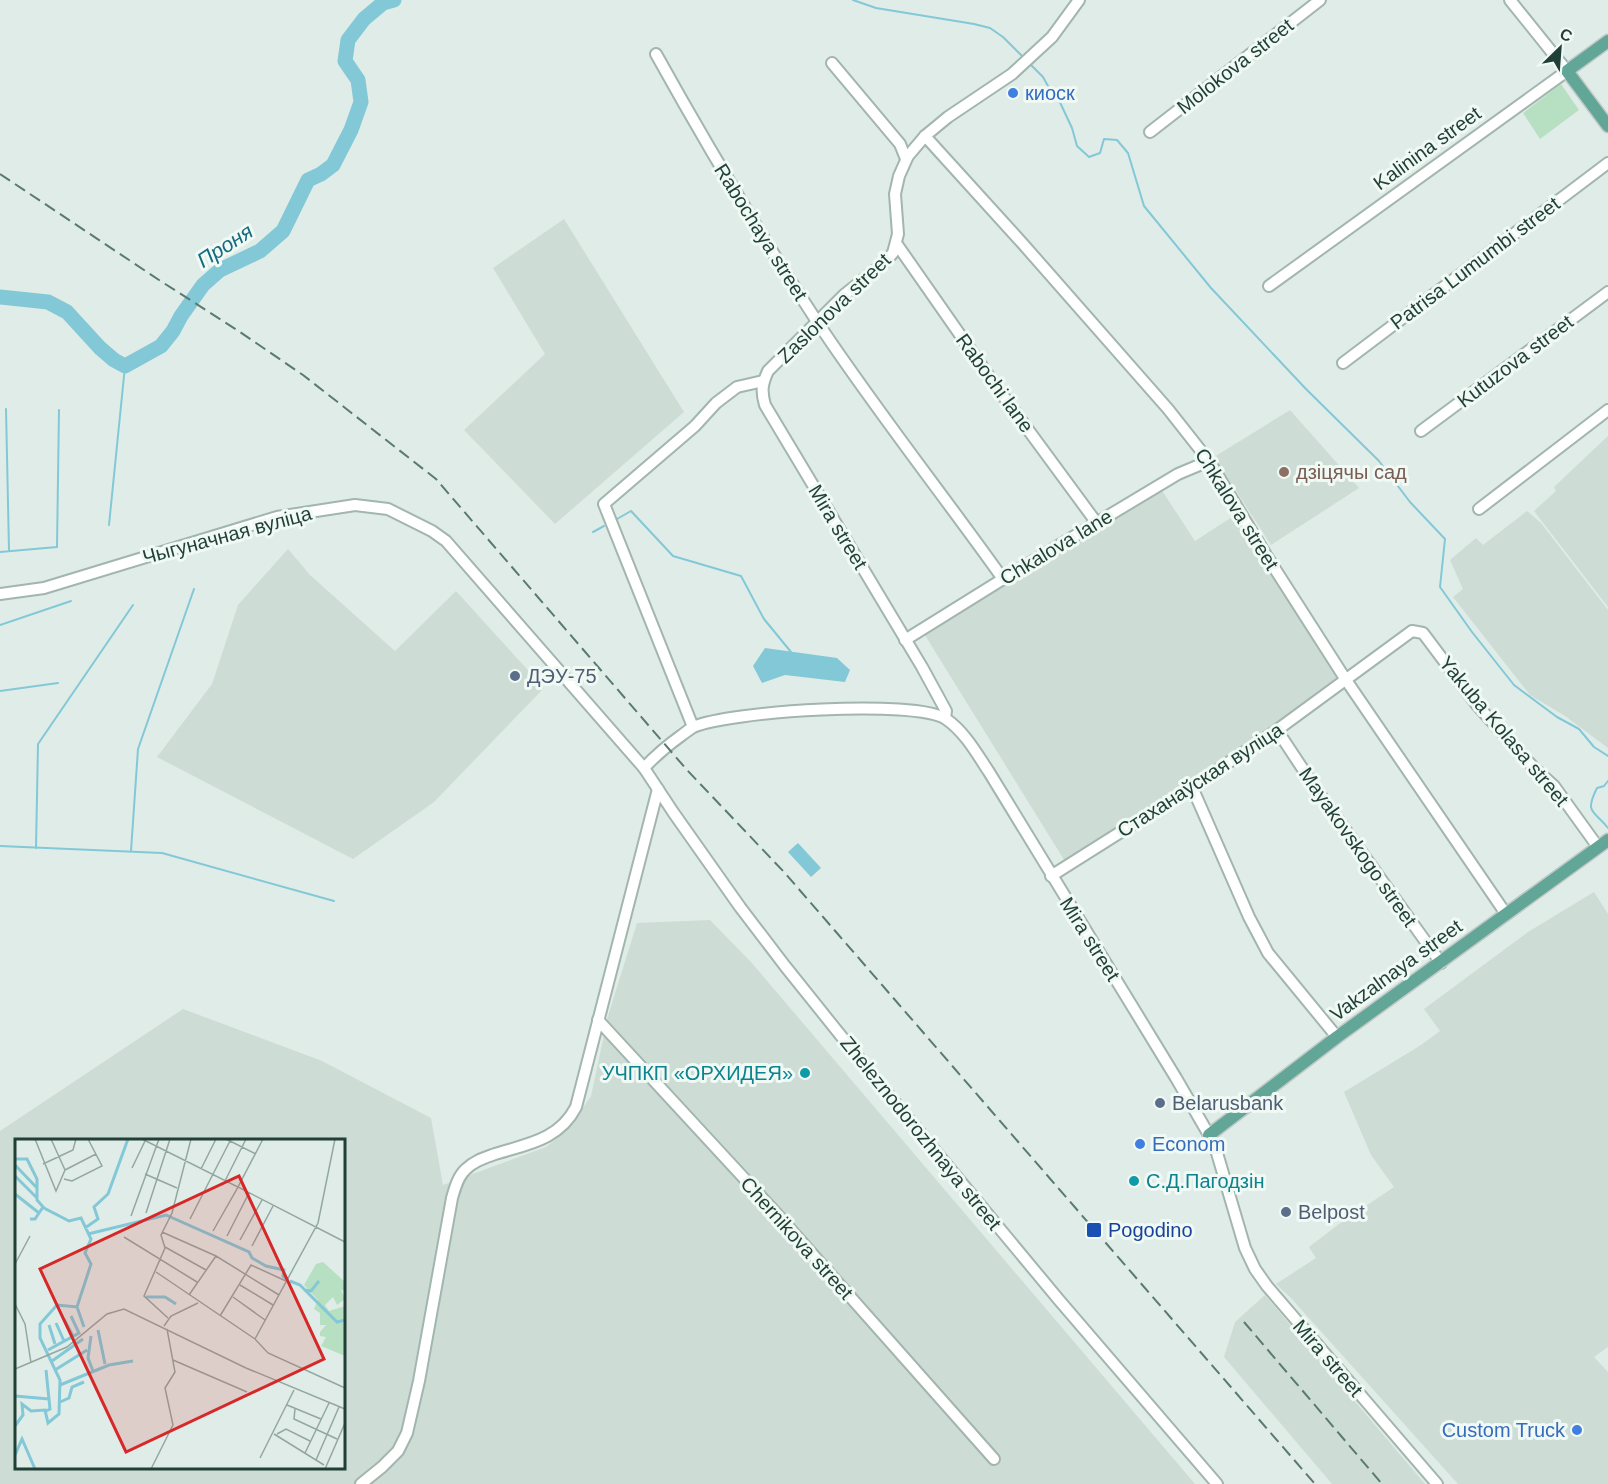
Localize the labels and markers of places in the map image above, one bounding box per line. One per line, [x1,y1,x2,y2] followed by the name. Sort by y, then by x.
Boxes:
[1025,82,1075,104] place label: киоск
[1006,86,1020,100] marker: киоск
[1296,461,1407,483] place label: дзіцячы сад
[1277,465,1291,479] marker: дзіцячы сад
[527,665,597,687] place label: ДЭУ-75
[508,669,522,683] marker: ДЭУ-75
[602,1062,793,1084] place label: УЧПКП «ОРХИДЕЯ»
[798,1066,812,1080] marker: УЧПКП «ОРХИДЕЯ»
[1172,1092,1284,1114] place label: Belarusbank
[1153,1096,1167,1110] marker: Belarusbank
[1152,1133,1225,1155] place label: Econom
[1133,1137,1147,1151] marker: Econom
[1146,1170,1264,1192] place label: С.Д.Пагодзін
[1127,1174,1141,1188] marker: С.Д.Пагодзін
[1298,1201,1365,1223] place label: Belpost
[1279,1205,1293,1219] marker: Belpost
[1108,1219,1193,1241] place label: Pogodino
[1085,1221,1103,1239] marker: Pogodino
[1442,1419,1566,1441] place label: Custom Truck
[1570,1423,1584,1437] marker: Custom Truck

